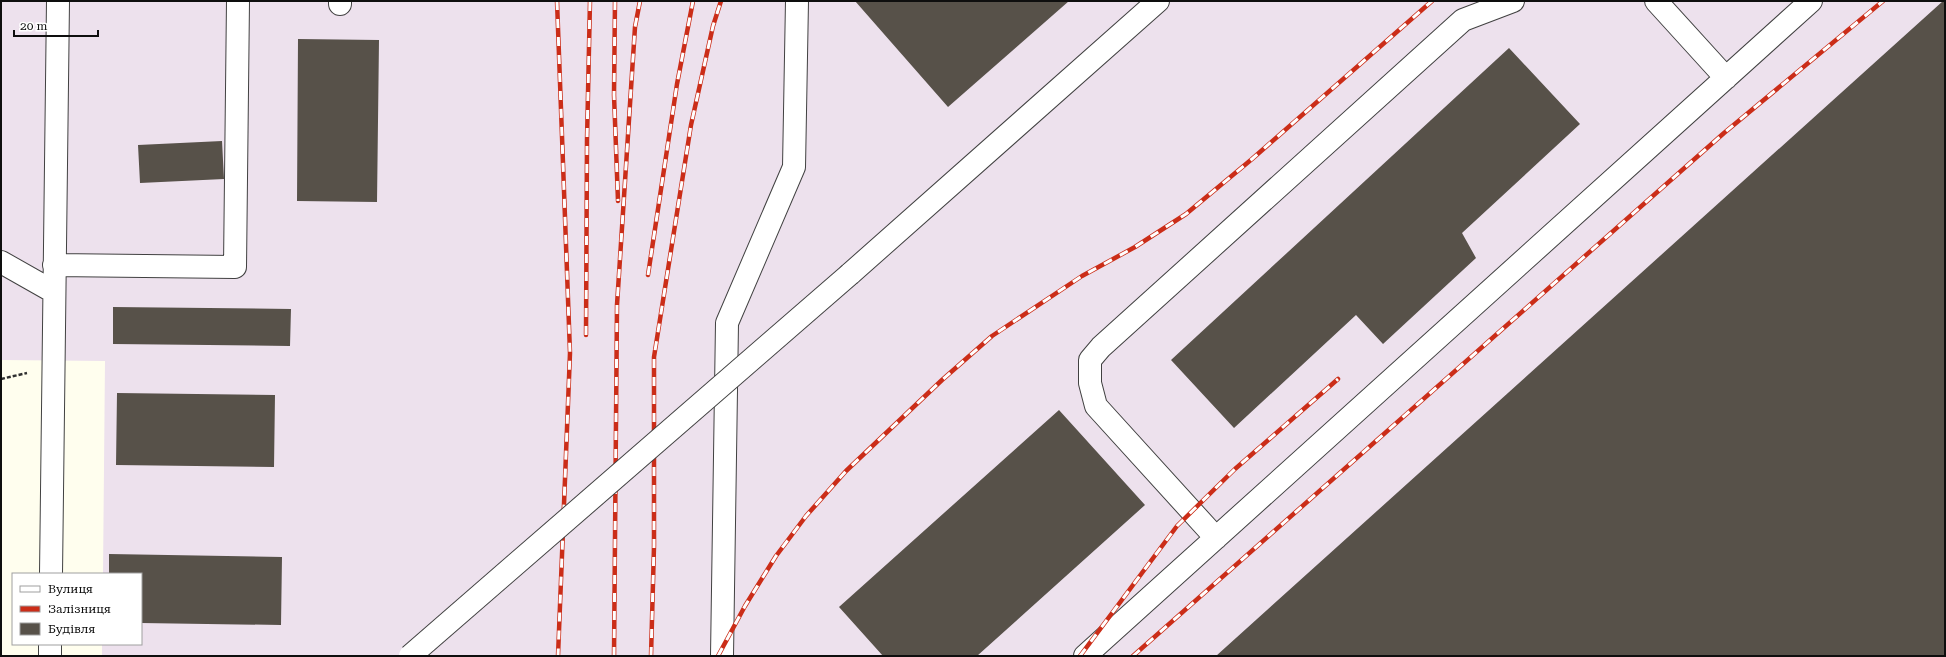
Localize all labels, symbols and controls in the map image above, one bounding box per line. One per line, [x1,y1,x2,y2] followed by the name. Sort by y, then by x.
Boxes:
[14,12,98,38] scale bar
[20,19,47,33] text: 20 m
[12,573,142,645] legend
[48,582,93,596] text: Вулиця
[48,602,111,616] text: Залізниця
[48,622,95,636] text: Будівля

